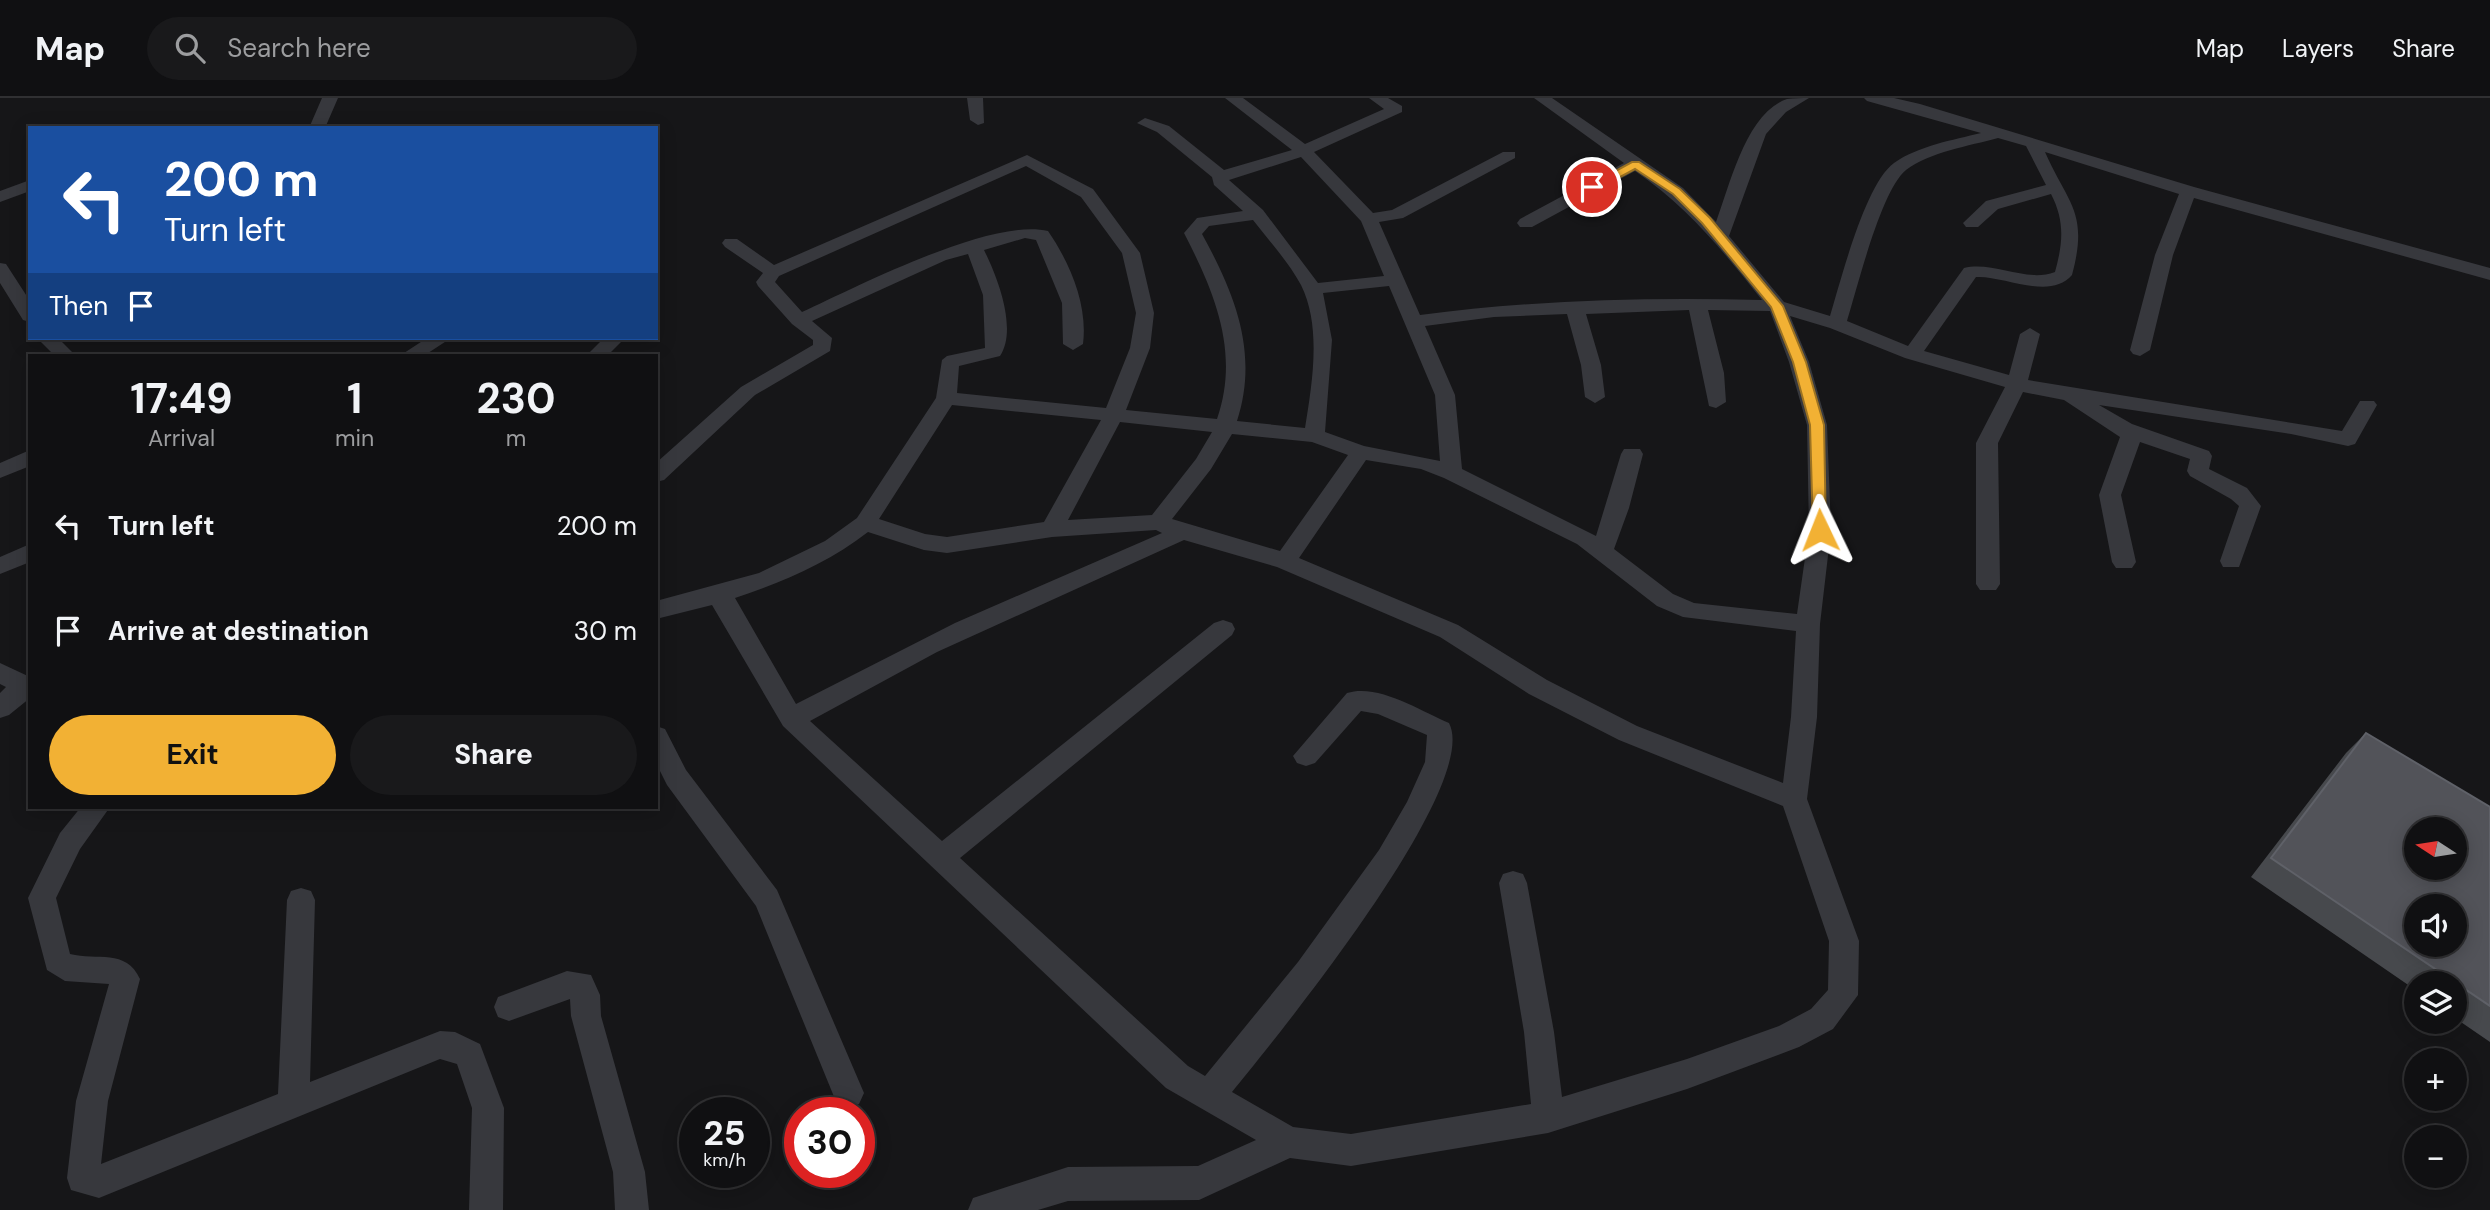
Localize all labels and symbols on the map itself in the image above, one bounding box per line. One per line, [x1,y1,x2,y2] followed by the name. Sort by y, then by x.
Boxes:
[1562,157,1622,217] pin
[1783,493,1857,567] position arrow
[2404,817,2468,880] north arrow
[784,1097,875,1188] speed limit sign: 30

